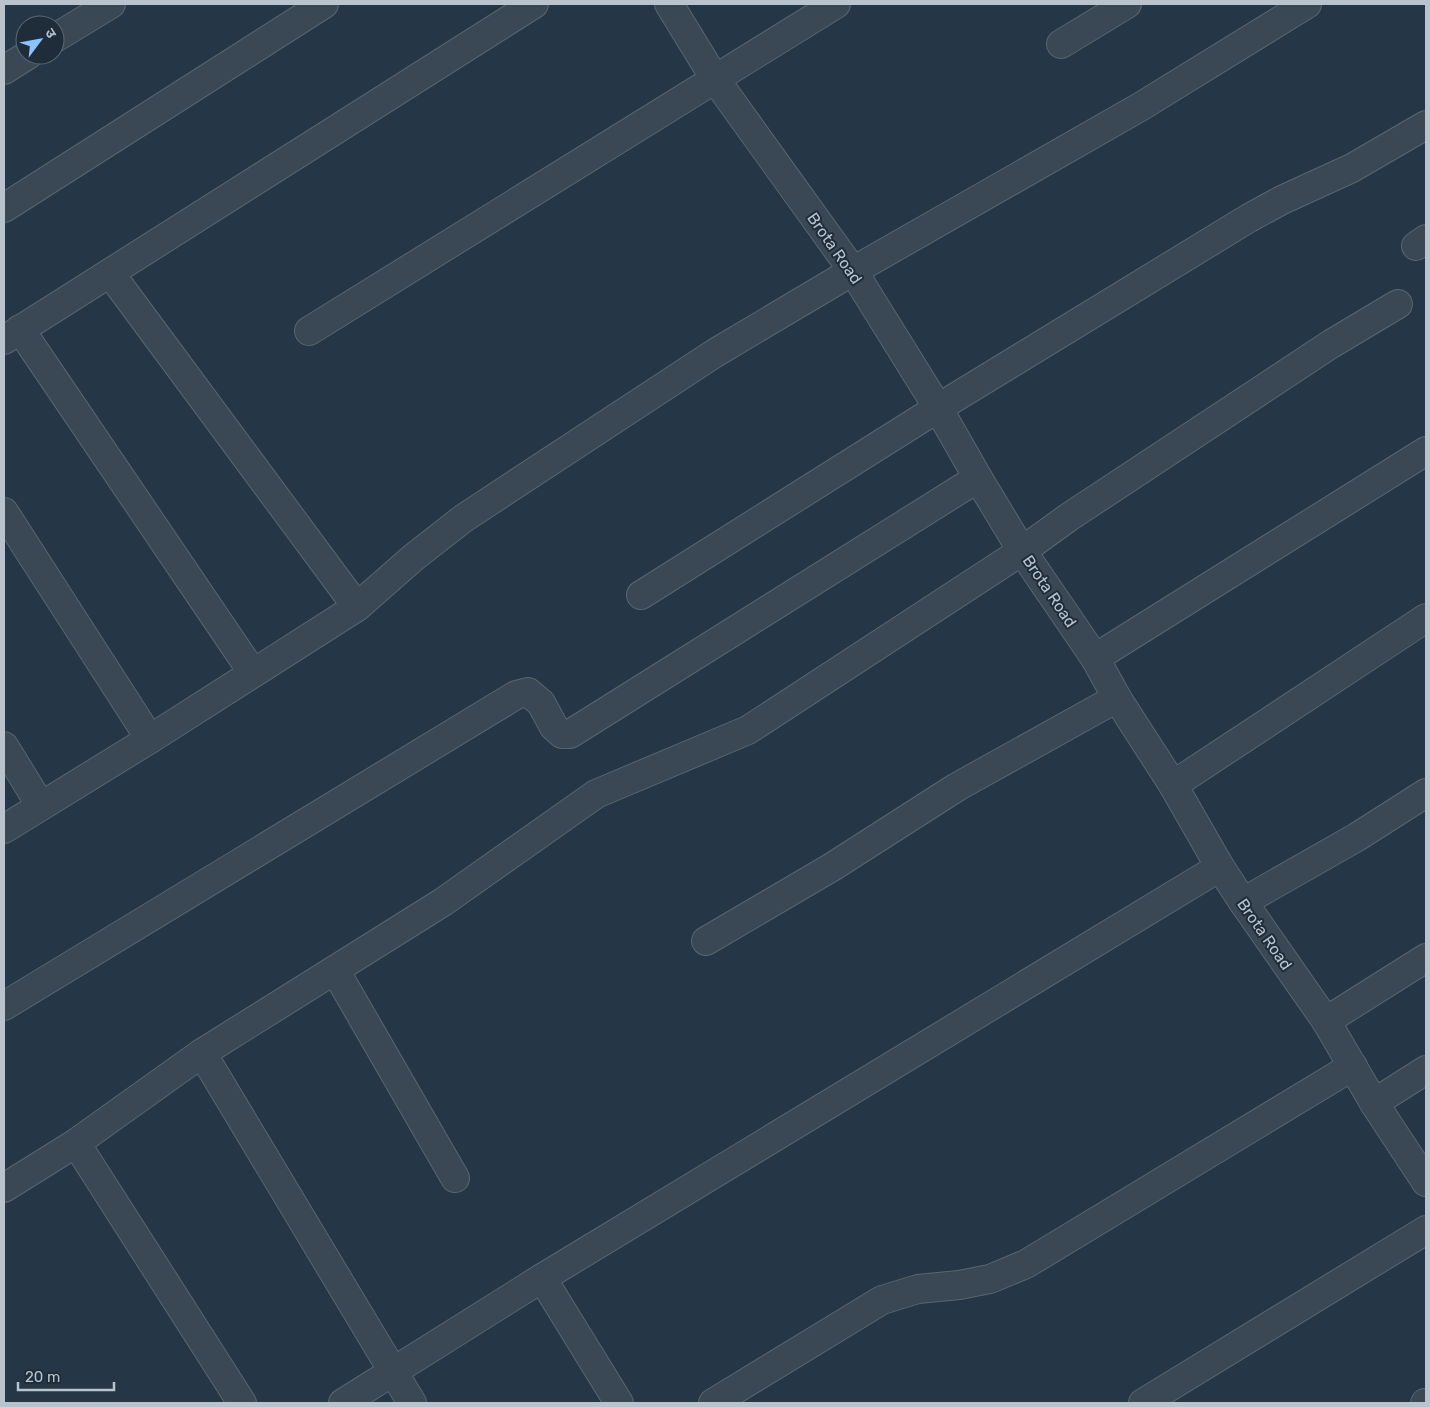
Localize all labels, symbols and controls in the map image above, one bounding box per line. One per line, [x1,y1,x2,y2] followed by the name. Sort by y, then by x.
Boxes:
[15,15,65,65] north arrow
[41,25,60,42] text: उ
[803,209,866,288] street label: Brota Road
[1019,552,1081,631] street label: Brota Road
[1233,895,1296,974] street label: Brota Road
[18,1360,114,1392] scale bar
[25,1368,60,1386] text: 20 m

